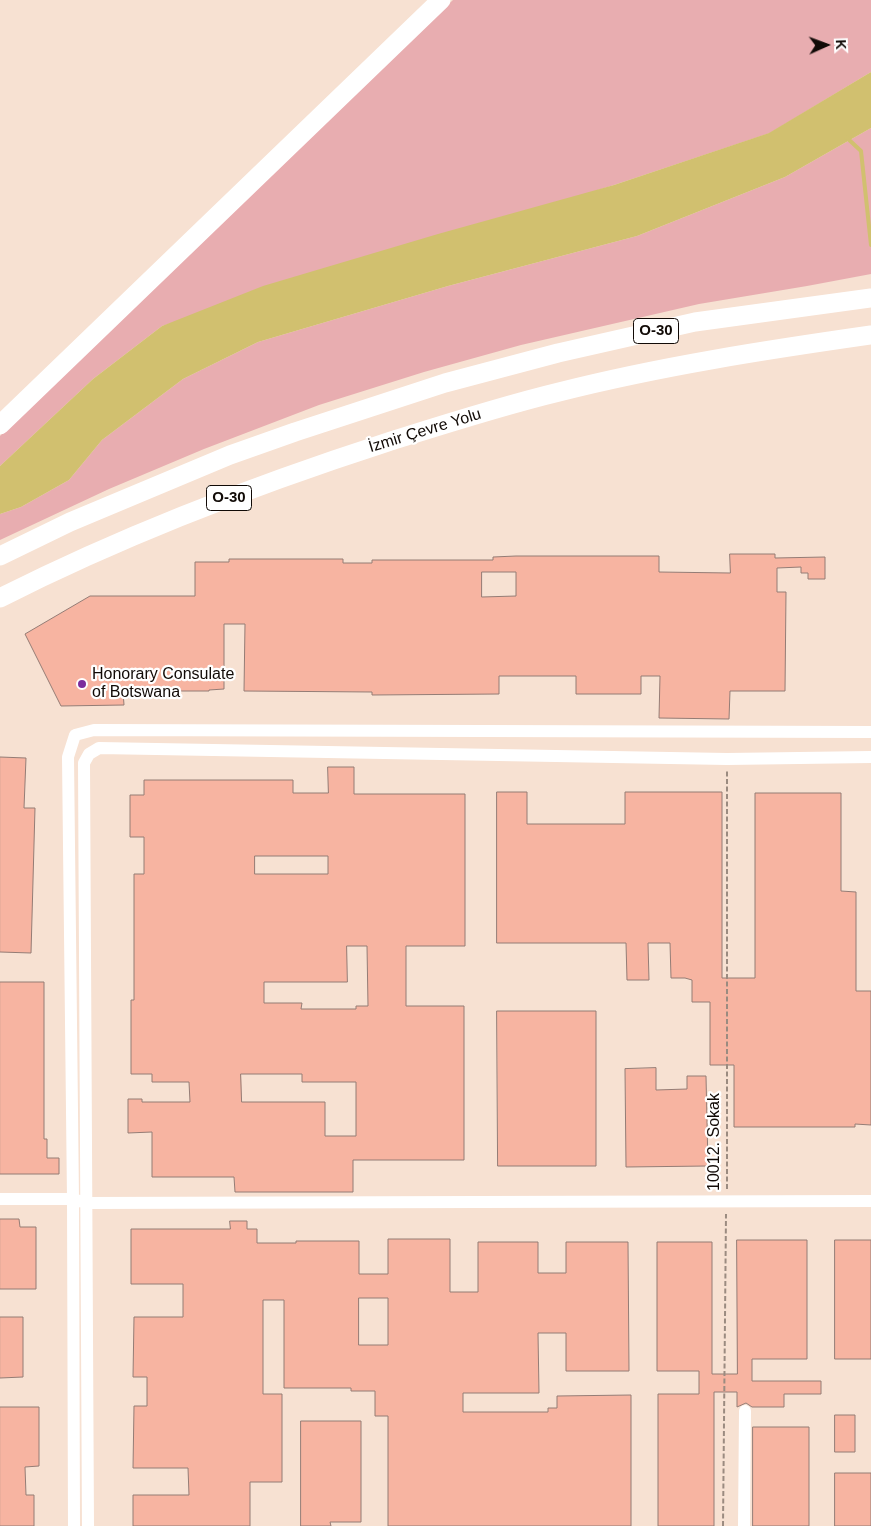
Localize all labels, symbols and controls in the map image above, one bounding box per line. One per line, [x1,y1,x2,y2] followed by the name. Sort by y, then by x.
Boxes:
[801,20,851,70] north arrow
[833,39,849,50] text: K
[634,318,678,344] road number: O-30
[366,405,484,457] street label: İzmir Çevre Yolu
[206,486,252,510] road number: O-30
[92,665,234,703] place label: Honorary Consulate of Botswana
[76,678,88,690] marker: Honorary Consulate of Botswana
[705,1093,725,1191] street label: 10012. Sokak

